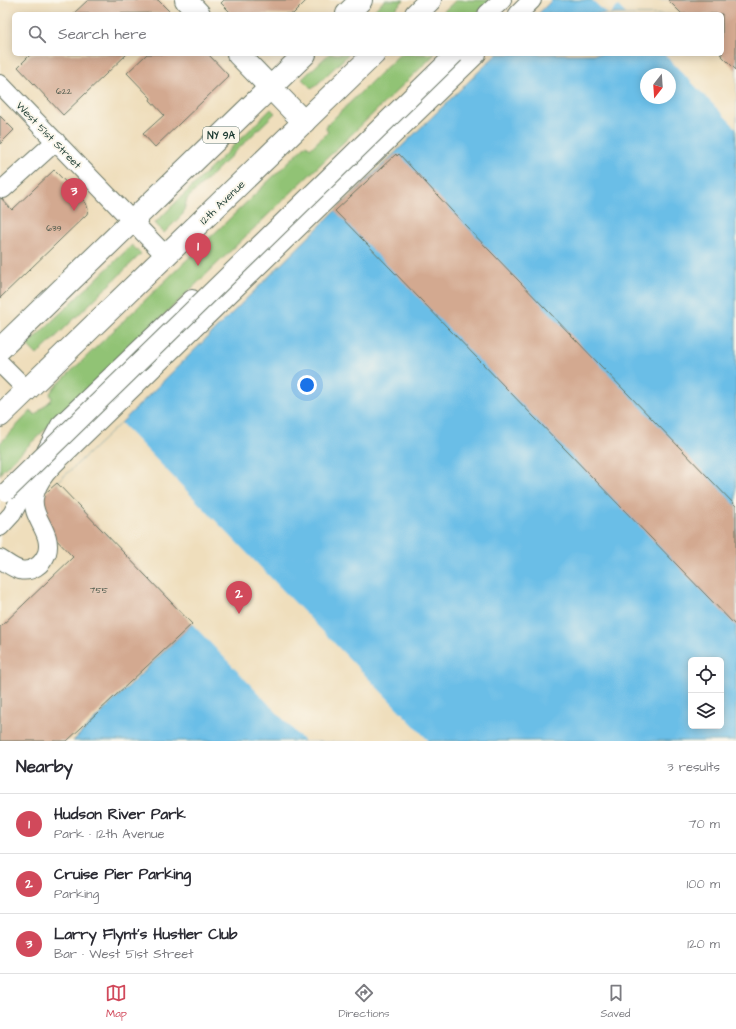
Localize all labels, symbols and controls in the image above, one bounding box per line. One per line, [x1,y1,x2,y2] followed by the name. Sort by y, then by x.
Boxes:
[12,12,724,56] search box
[26,23,48,45] icon: search
[58,24,147,45] text: Search here
[640,68,676,104] north arrow
[56,85,73,98] house number: 622
[13,98,85,173] street label: West 51st Street
[203,127,239,143] road number: NY 9A
[196,177,248,228] street label: 12th Avenue
[61,178,87,211] pin: 3
[46,222,62,235] house number: 639
[185,233,211,266] pin: 1
[297,375,317,395] your location
[226,581,252,614] pin: 2
[90,584,109,597] house number: 755
[688,657,724,729] map controls
[688,657,724,693] button: locate
[688,693,724,729] button: layers
[16,755,73,779] text: Nearby
[667,758,720,776] text: 3 results
[54,804,186,825] text: Hudson River Park
[28,815,30,833] text: 1
[688,815,720,833] text: 70 m
[54,825,165,843] text: Park · 12th Avenue
[54,864,191,885] text: Cruise Pier Parking
[25,875,33,893] text: 2
[687,875,720,893] text: 100 m
[54,885,99,903] text: Parking
[54,924,237,945] text: Larry Flynt's Hustler Club
[26,935,32,953] text: 3
[687,935,720,953] text: 120 m
[54,945,193,963] text: Bar · West 51st Street
[105,982,127,1021] tab: Map
[338,982,390,1021] tab: Directions
[601,982,631,1021] tab: Saved

